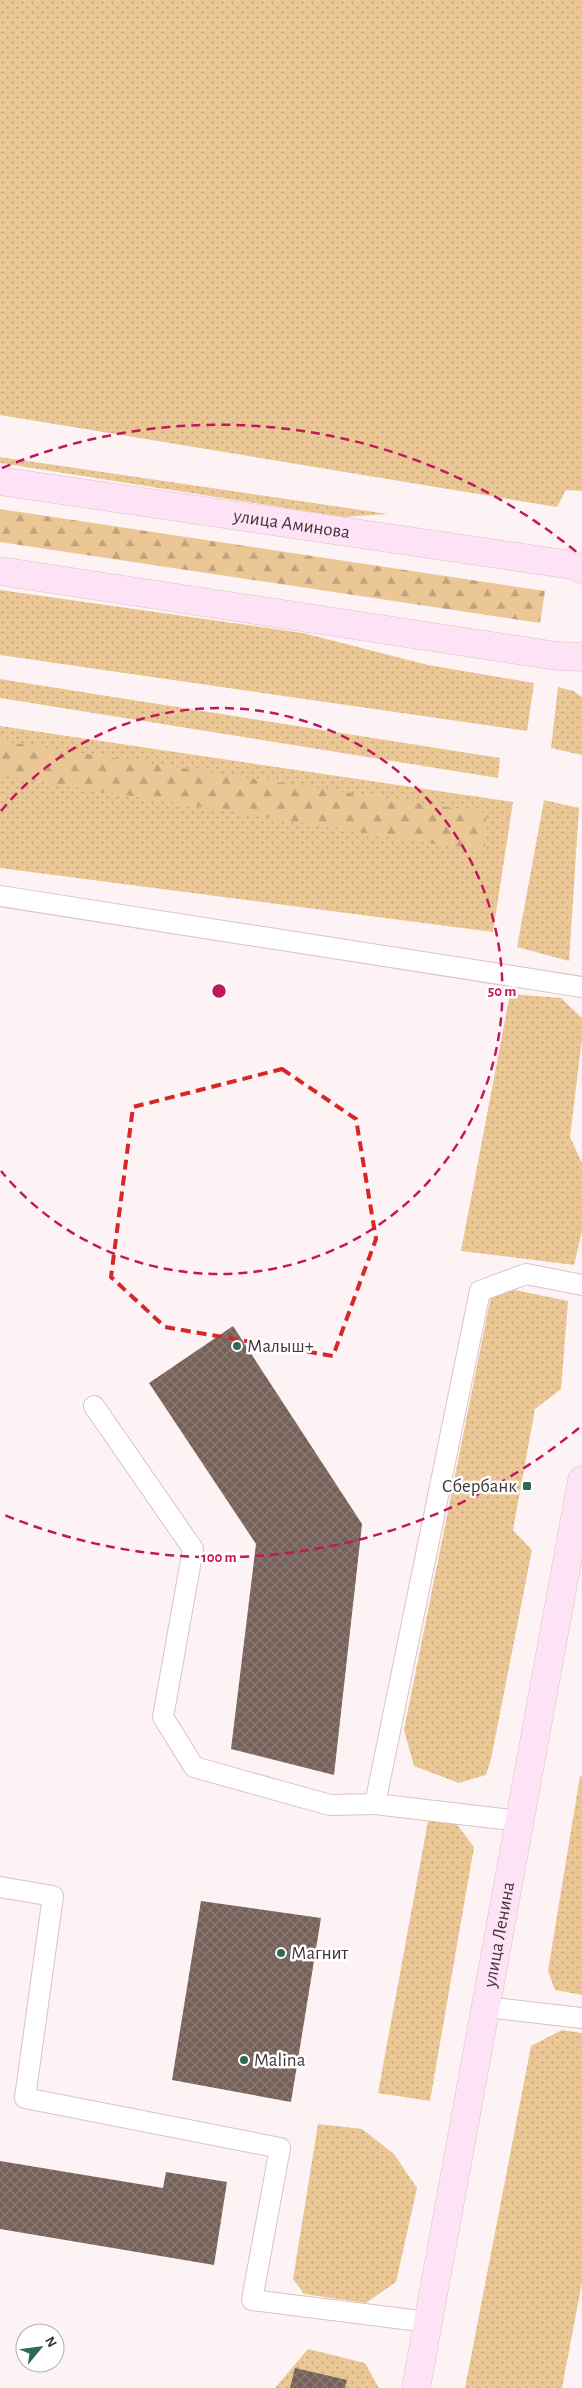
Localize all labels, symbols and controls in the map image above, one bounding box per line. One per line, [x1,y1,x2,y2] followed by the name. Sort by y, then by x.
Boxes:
[231,506,352,542] street label: улица Аминова
[210,982,228,1000] centre of rings
[488,984,516,999] text: 50 m
[247,1337,314,1356] place label: Малыш+
[231,1340,243,1352] marker: Малыш+
[442,1477,517,1496] place label: Сбербанк
[521,1480,533,1492] marker: Сбербанк
[201,1550,237,1565] text: 100 m
[480,1880,518,1990] street label: улица Ленина
[291,1944,348,1963] place label: Магнит
[275,1947,287,1959] marker: Магнит
[254,2051,306,2070] place label: Malina
[238,2054,250,2066] marker: Malina
[15,2323,65,2373] north arrow
[42,2335,59,2350] text: N

